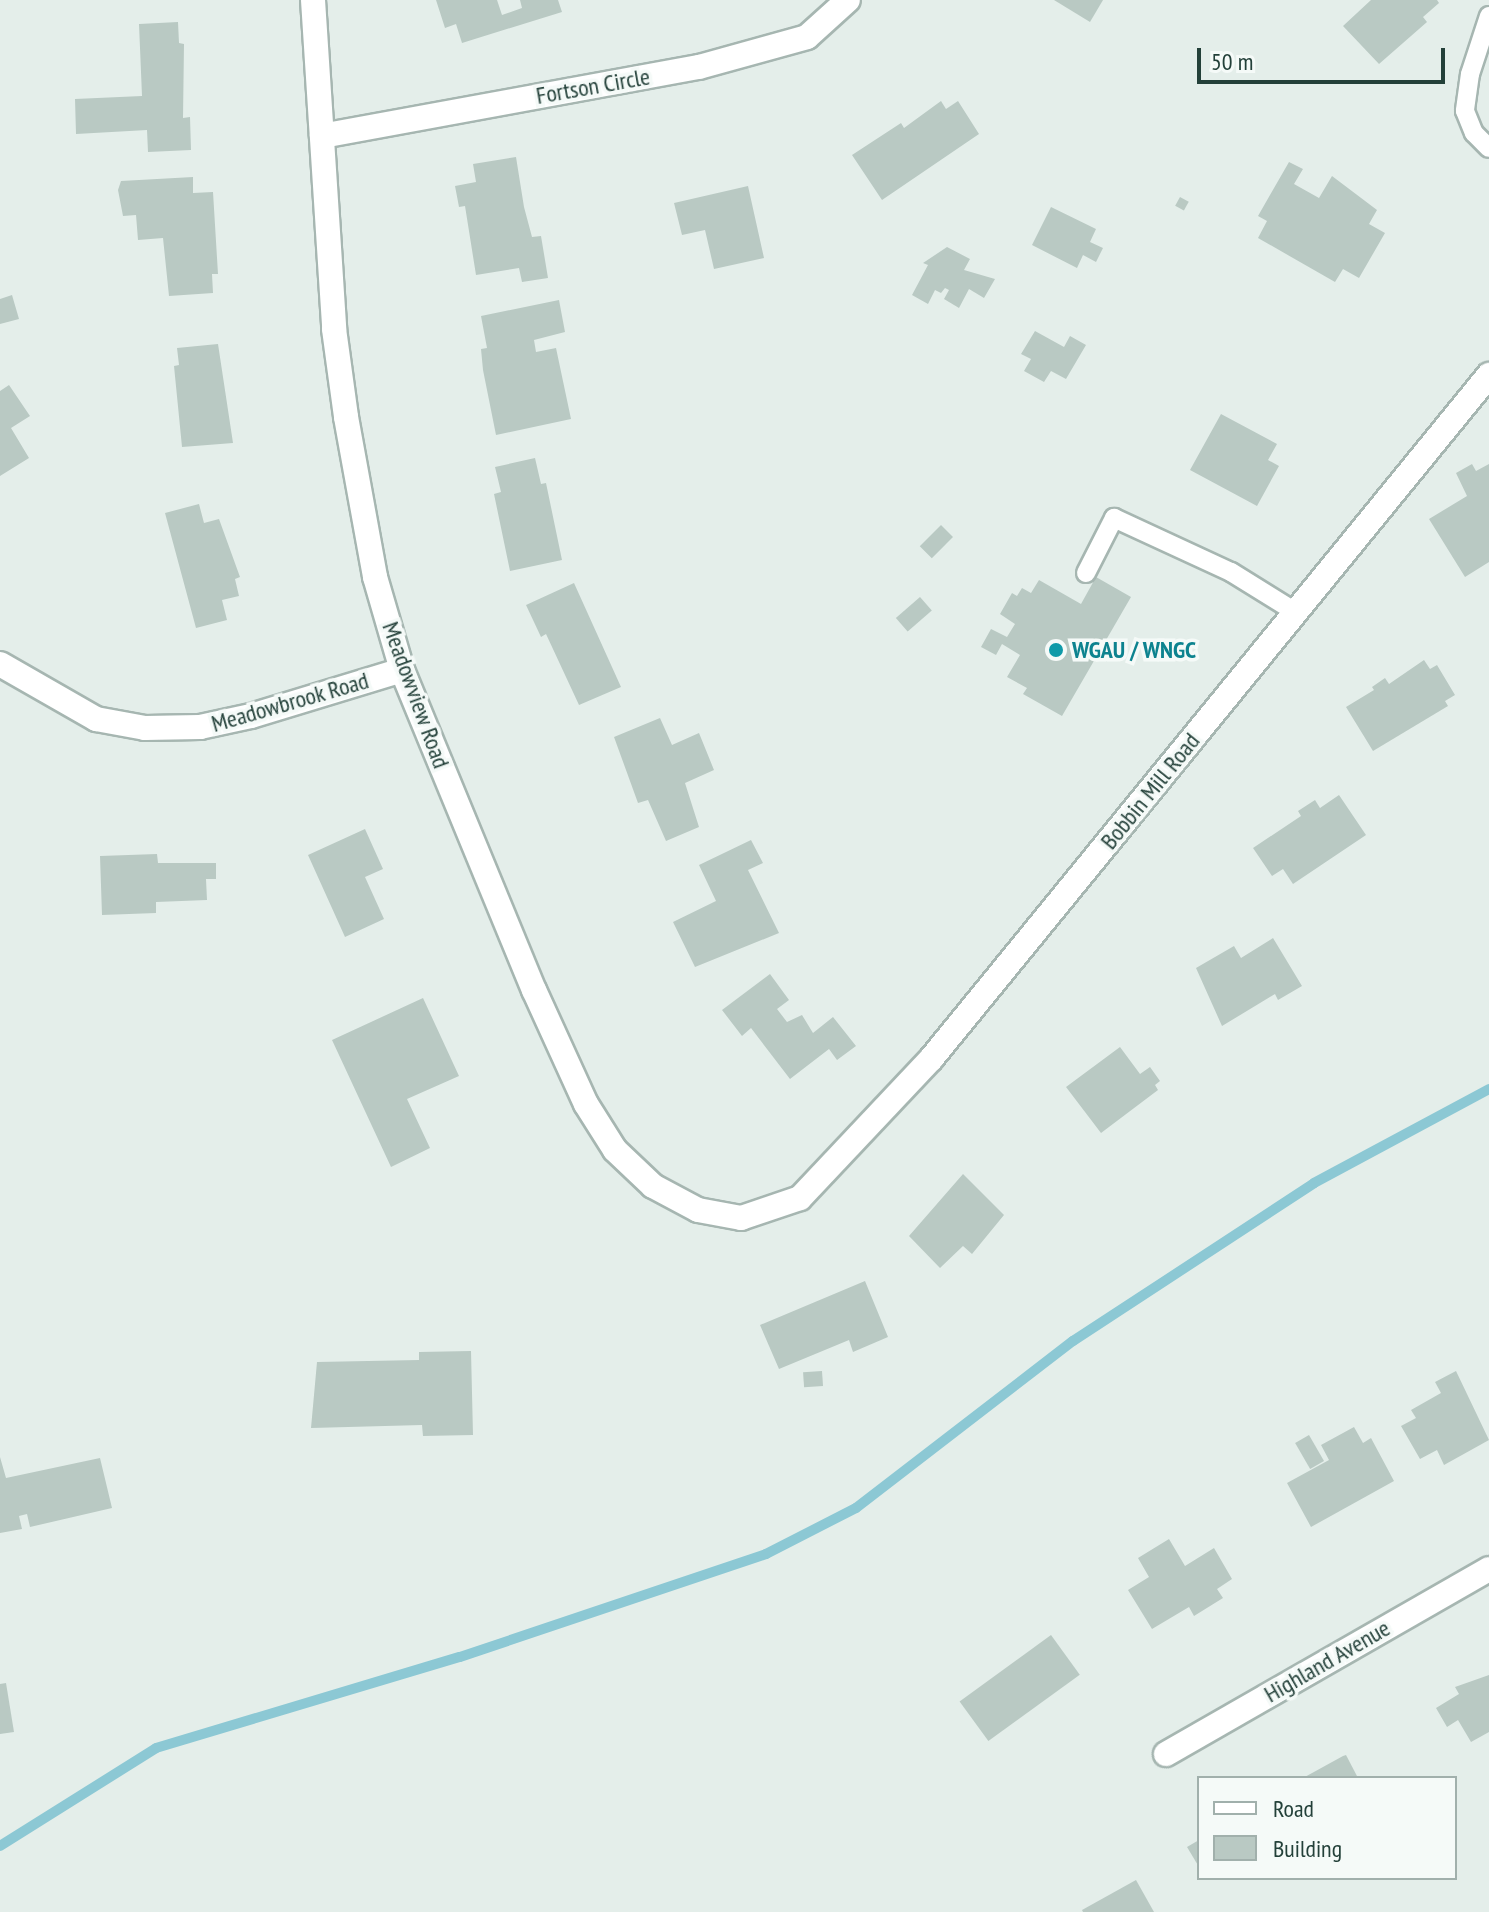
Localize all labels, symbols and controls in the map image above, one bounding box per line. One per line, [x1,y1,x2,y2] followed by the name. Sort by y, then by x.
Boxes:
[1201,32,1449,82] scale bar
[1211,46,1253,77] text: 50 m
[534,62,652,110] street label: Fortson Circle
[376,618,456,772] street label: Meadowview Road
[1072,636,1197,664] place label: WGAU / WNGC
[1047,641,1065,659] marker: WGAU / WNGC
[208,666,372,738] street label: Meadowbrook Road
[1094,727,1206,855] street label: Bobbin Mill Road
[1259,1613,1395,1709] street label: Highland Avenue
[1197,1776,1457,1880] legend
[1273,1793,1314,1824] text: Road
[1273,1833,1342,1864] text: Building

